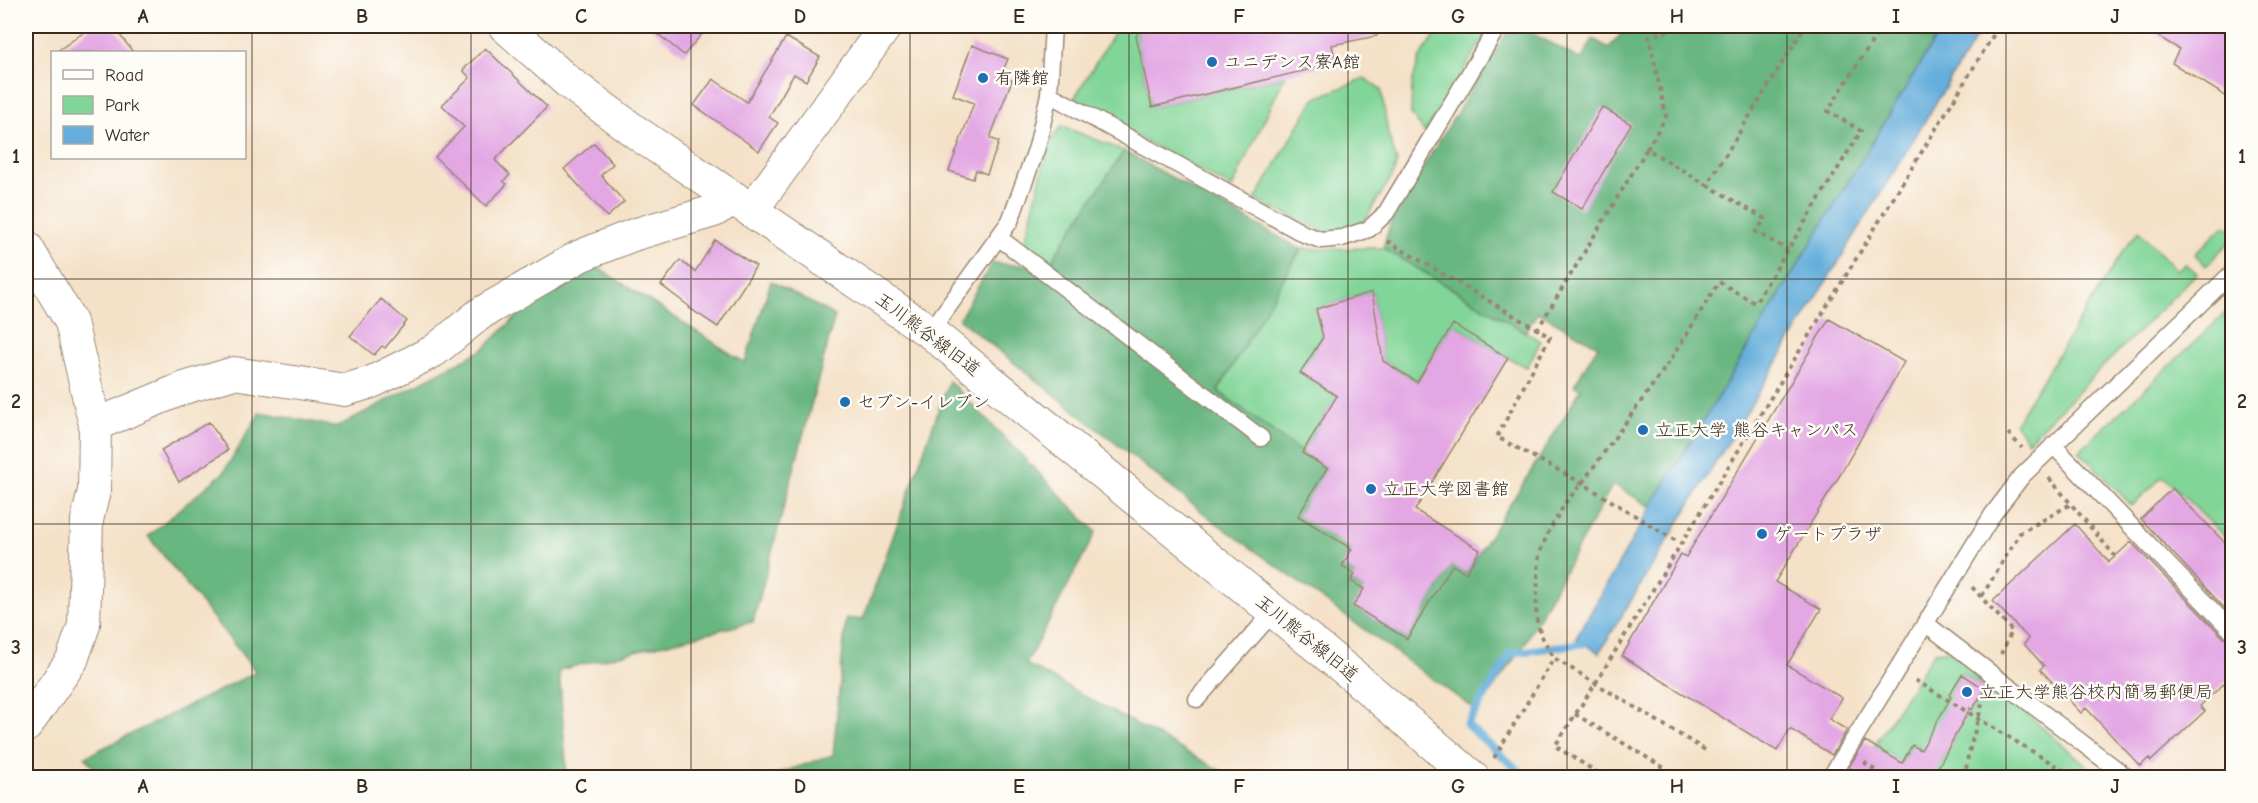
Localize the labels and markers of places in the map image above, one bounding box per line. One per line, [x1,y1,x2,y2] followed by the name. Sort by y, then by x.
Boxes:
[1224,52,1360,73] place label: ユニデンス寮A館
[1205,55,1219,69] marker: ユニデンス寮A館
[995,68,1049,89] place label: 有隣館
[976,71,990,85] marker: 有隣館
[857,392,990,413] place label: セブン-イレブン
[838,395,852,409] marker: セブン-イレブン
[1655,420,1858,441] place label: 立正大学 熊谷キャンパス
[1636,423,1650,437] marker: 立正大学 熊谷キャンパス
[1383,479,1509,500] place label: 立正大学図書館
[1364,482,1378,496] marker: 立正大学図書館
[1774,524,1882,545] place label: ゲートプラザ
[1755,527,1769,541] marker: ゲートプラザ
[1979,682,2213,703] place label: 立正大学熊谷校内簡易郵便局
[1960,685,1974,699] marker: 立正大学熊谷校内簡易郵便局

